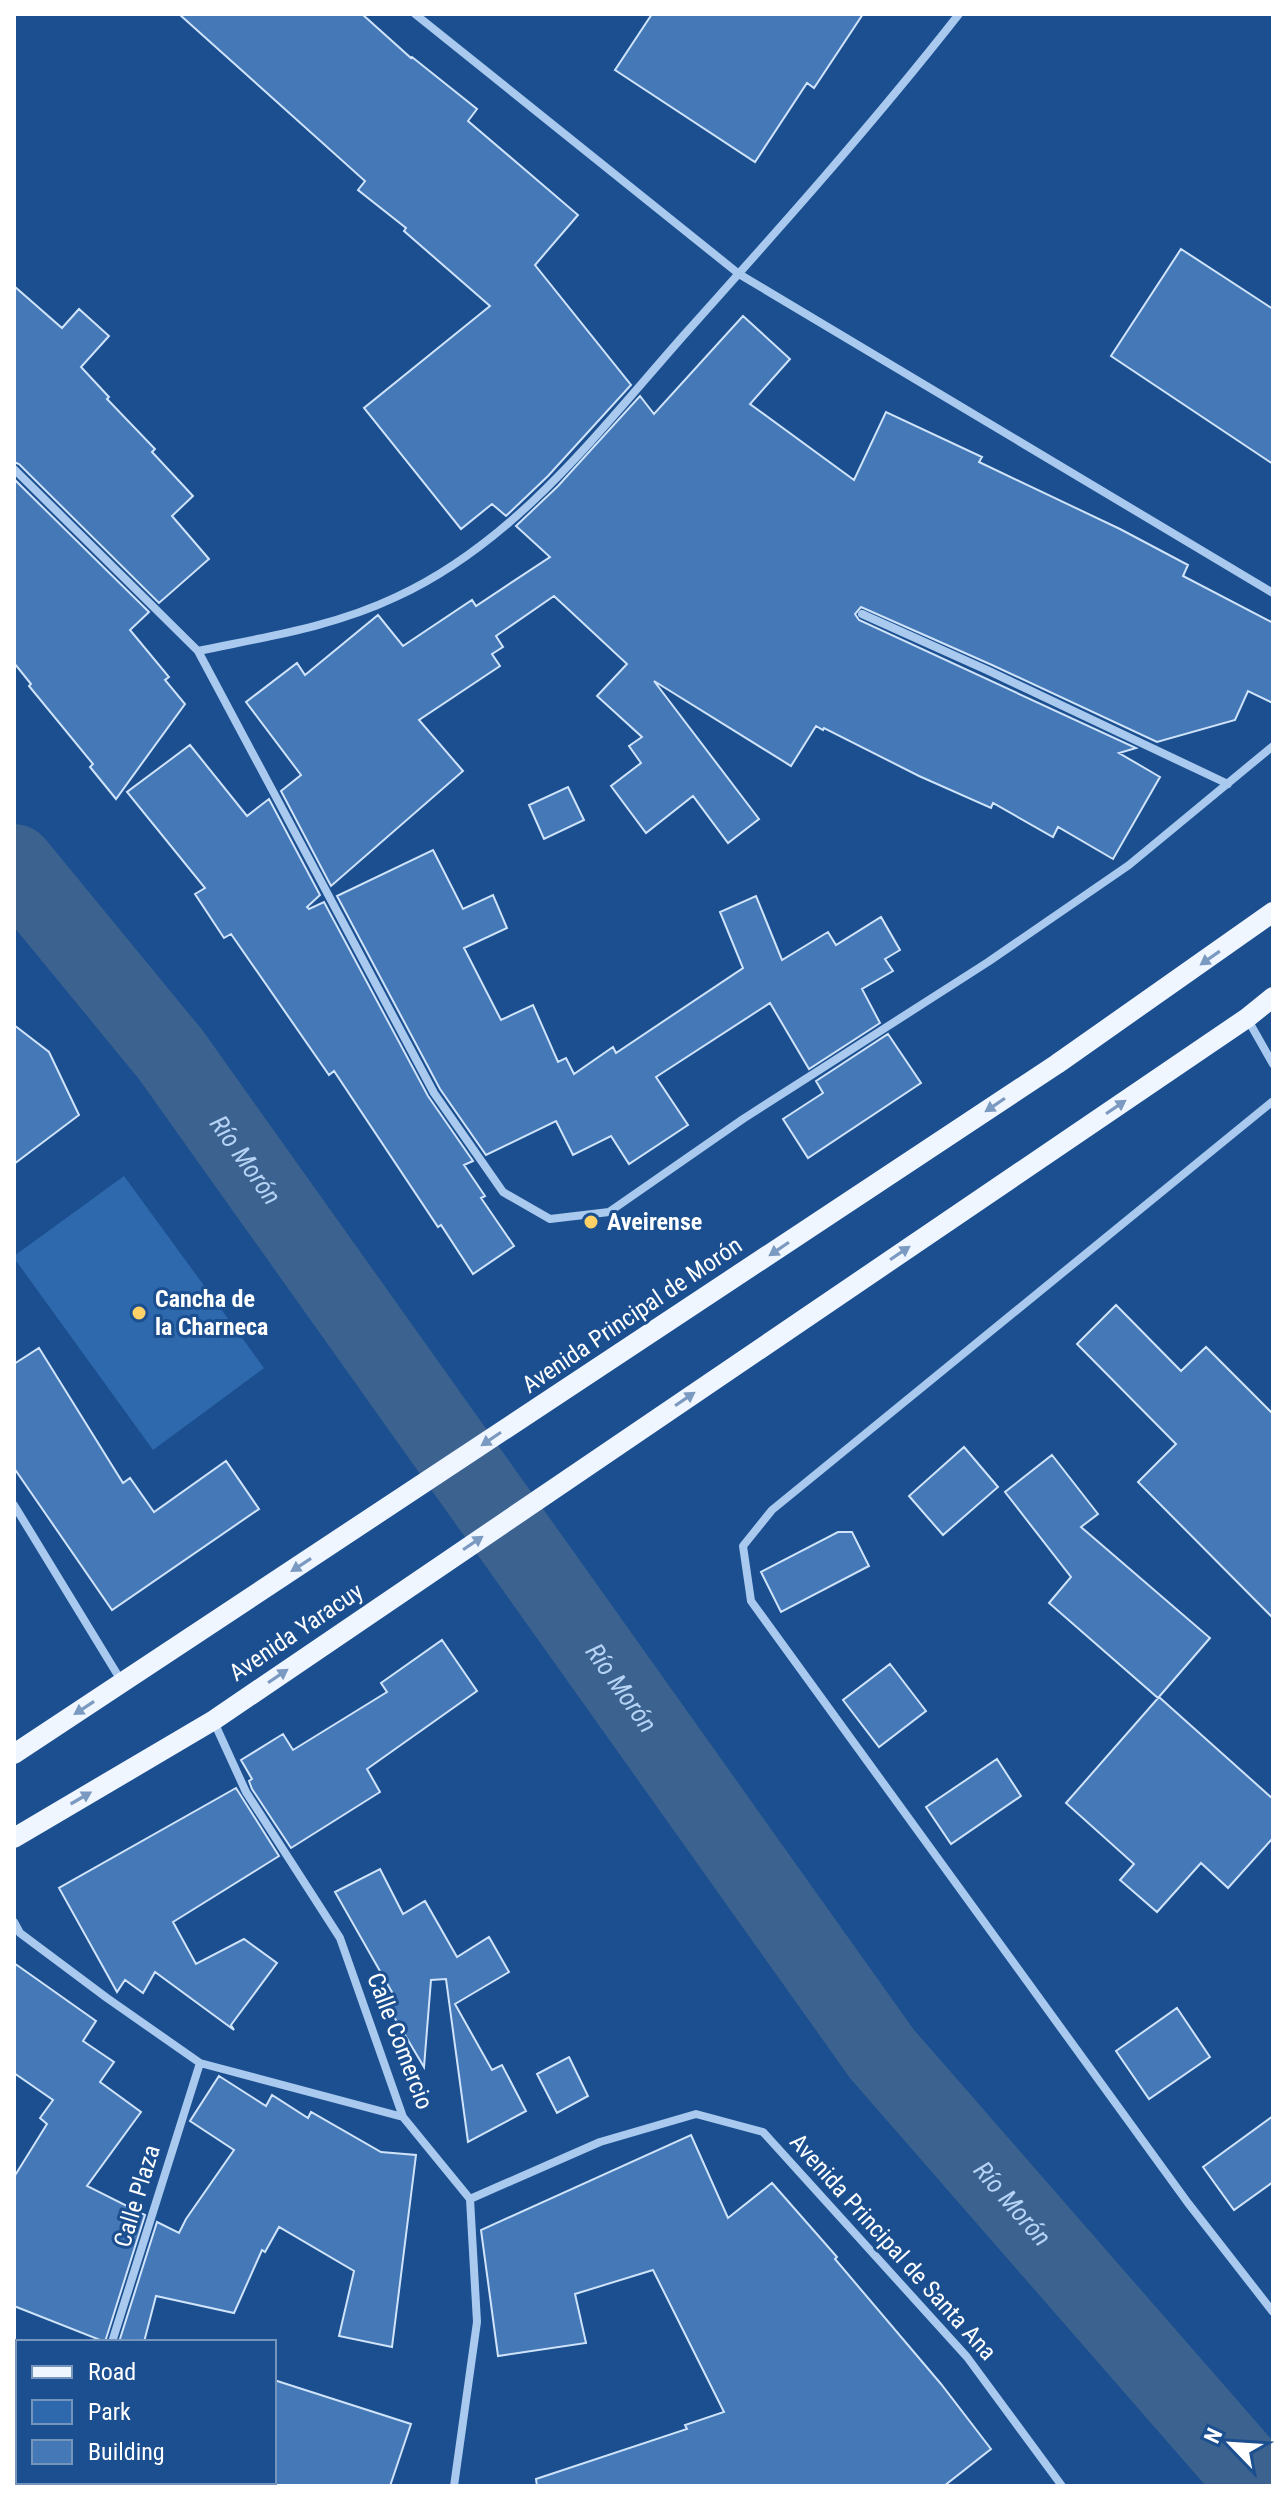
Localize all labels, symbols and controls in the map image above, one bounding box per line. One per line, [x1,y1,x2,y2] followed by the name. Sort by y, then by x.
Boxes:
[1199,950,1220,965] one-way arrow
[985,1097,1006,1112] one-way arrow
[1105,1100,1126,1115] one-way arrow
[204,1110,287,1210] water label: Río Morón
[607,1208,702,1236] place label: Aveirense
[582,1213,600,1231] marker: Aveirense
[517,1231,747,1399] street label: Avenida Principal de Morón
[768,1241,789,1256] one-way arrow
[890,1246,911,1261] one-way arrow
[155,1285,268,1341] place label: Cancha de la Charneca
[130,1304,148,1322] marker: Cancha de la Charneca
[674,1392,696,1407] one-way arrow
[481,1431,502,1446] one-way arrow
[462,1536,484,1551] one-way arrow
[290,1558,311,1573] one-way arrow
[224,1577,368,1687] street label: Avenida Yaracuy
[580,1638,663,1738] water label: Río Morón
[268,1669,289,1684] one-way arrow
[73,1701,94,1716] one-way arrow
[70,1791,92,1805] one-way arrow
[361,1969,439,2113] street label: Calle Comercio
[784,2128,1002,2366] street label: Avenida Principal de Santa Ana
[108,2142,166,2250] street label: Calle Plaza
[968,2155,1057,2252] water label: Río Morón
[16,2340,276,2484] legend
[88,2358,136,2386] text: Road
[88,2398,131,2426] text: Park
[1191,2404,1271,2484] north arrow
[1199,2424,1228,2447] text: N
[88,2438,165,2466] text: Building

